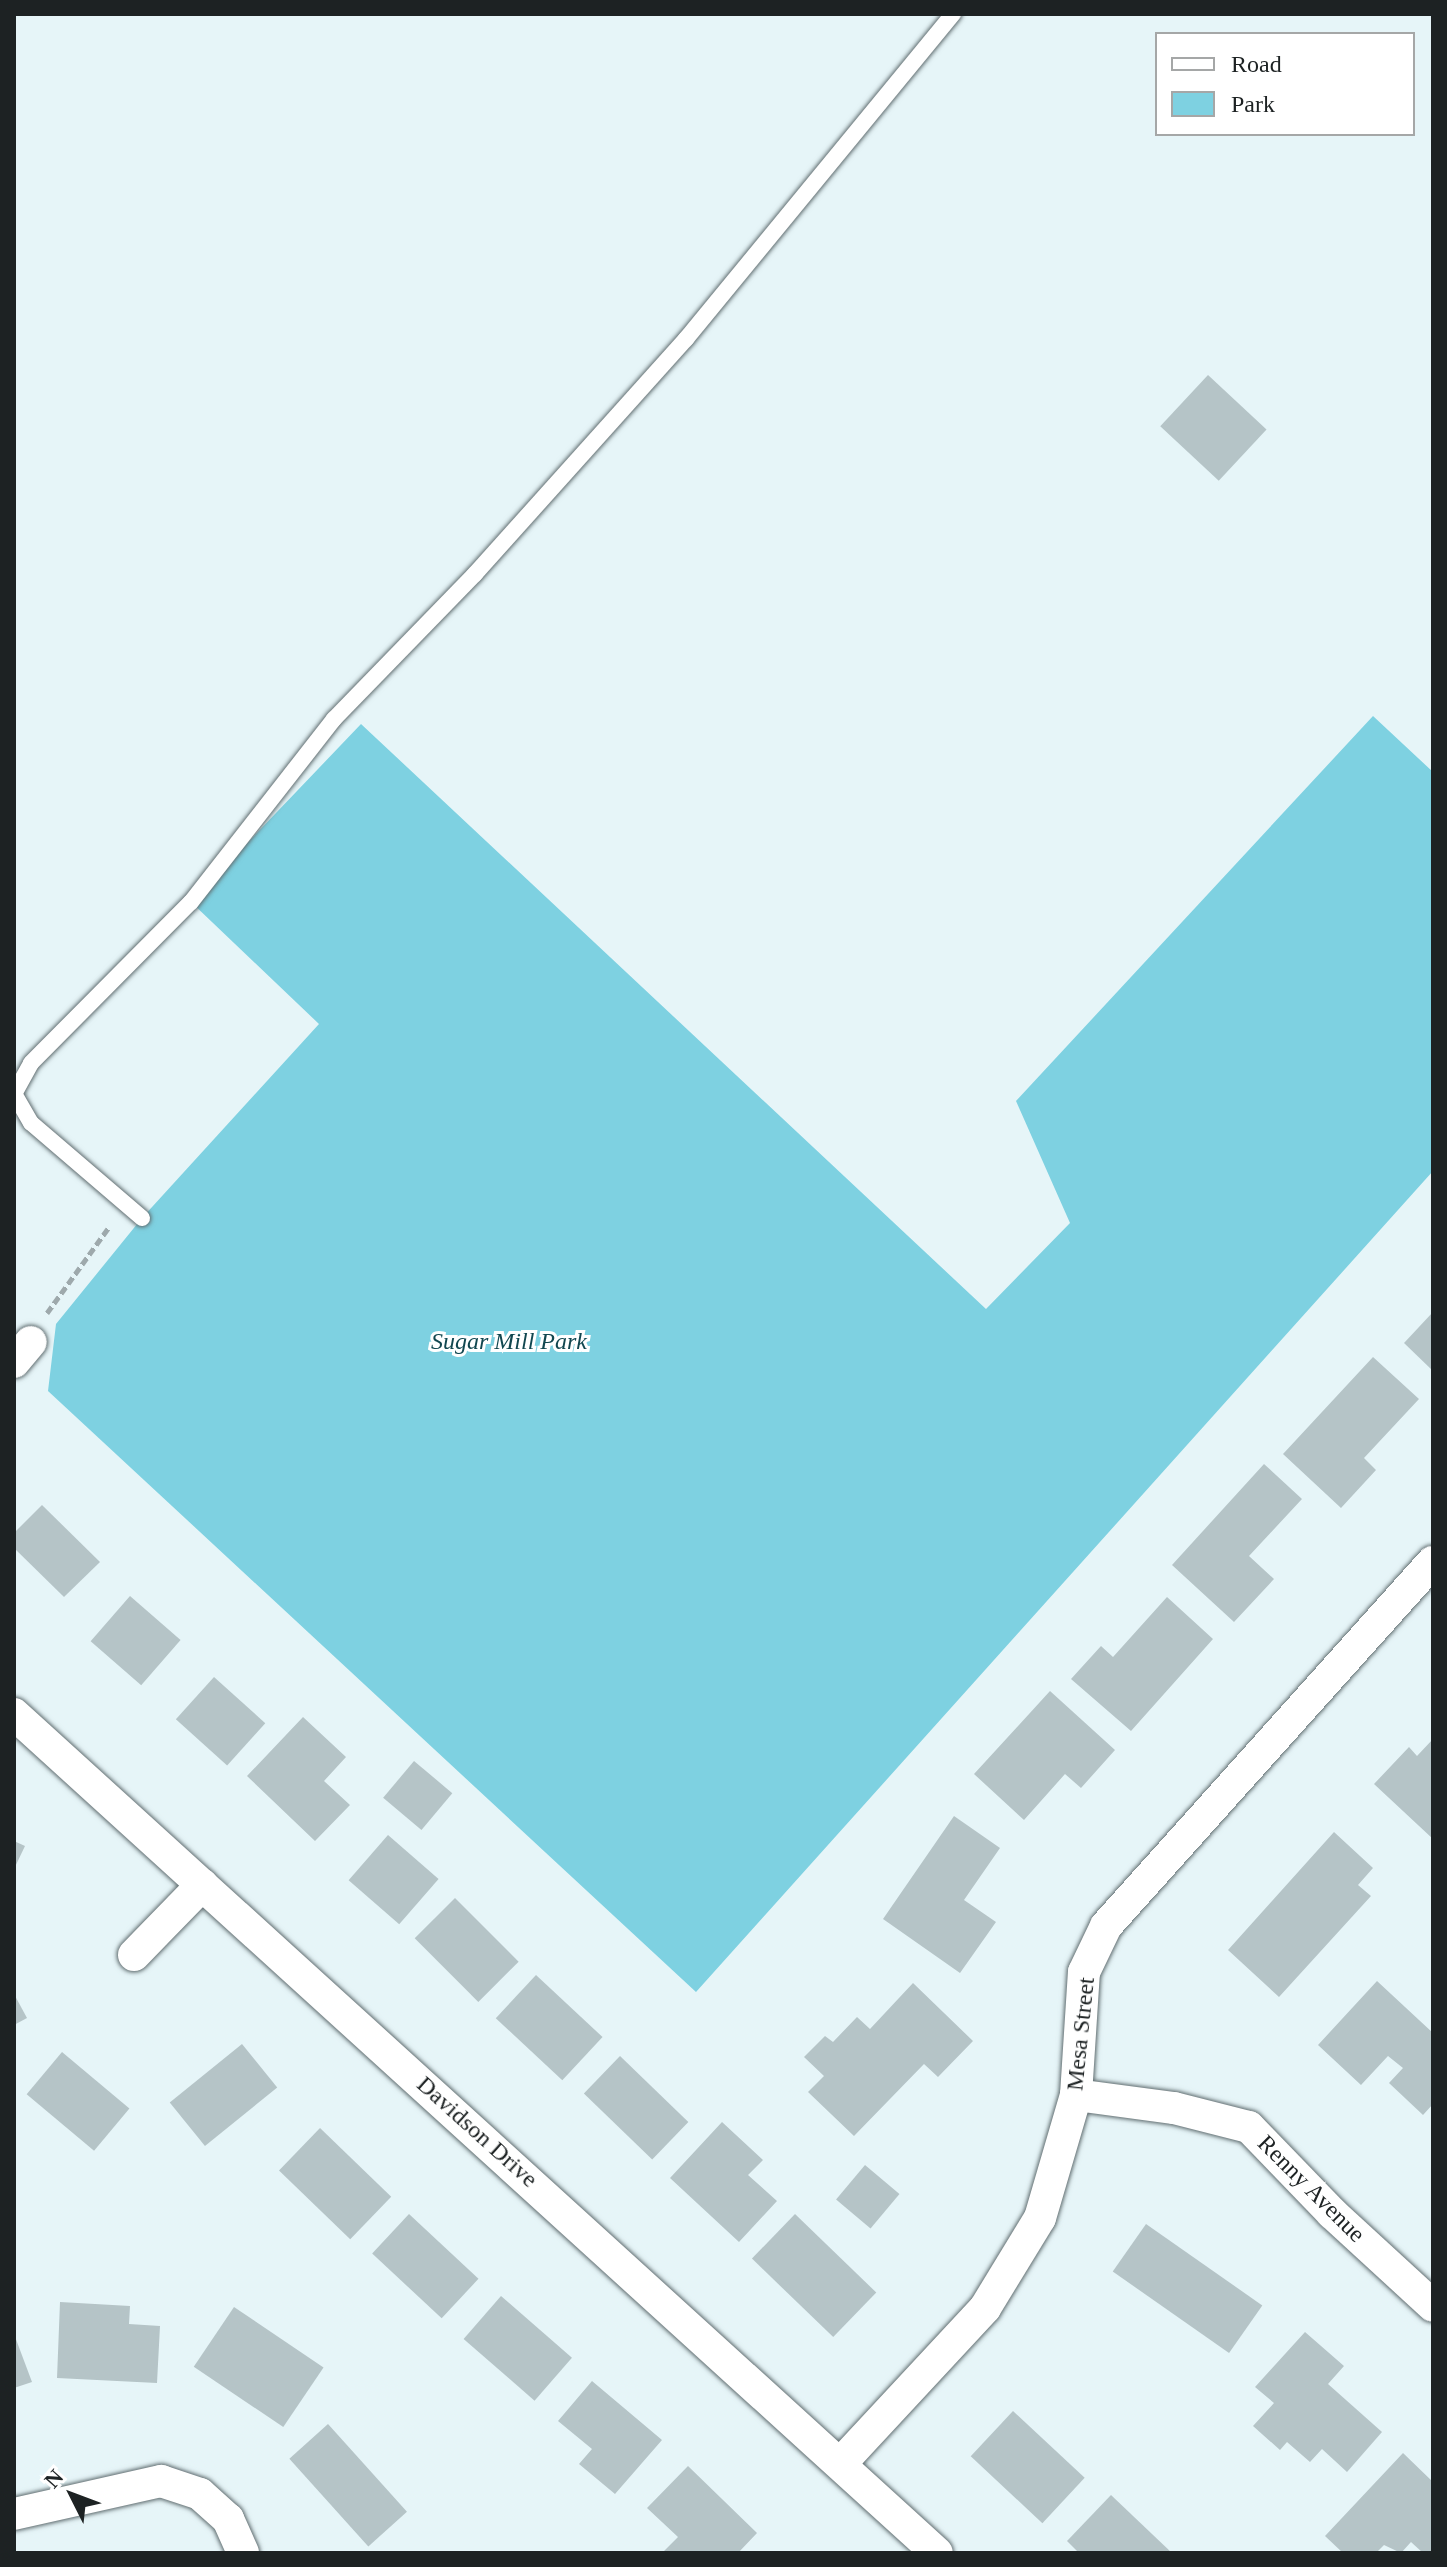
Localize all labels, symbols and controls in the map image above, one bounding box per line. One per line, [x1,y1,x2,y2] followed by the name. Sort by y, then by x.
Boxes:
[1155,32,1415,136] legend
[1231,51,1282,77] text: Road
[1231,91,1275,117] text: Park
[431,1328,587,1356] park label: Sugar Mill Park
[1061,1976,1101,2092] street label: Mesa Street
[411,2070,543,2194] street label: Davidson Drive
[1251,2129,1371,2249] street label: Renny Avenue
[32,2455,112,2535] north arrow
[39,2464,68,2493] text: N

